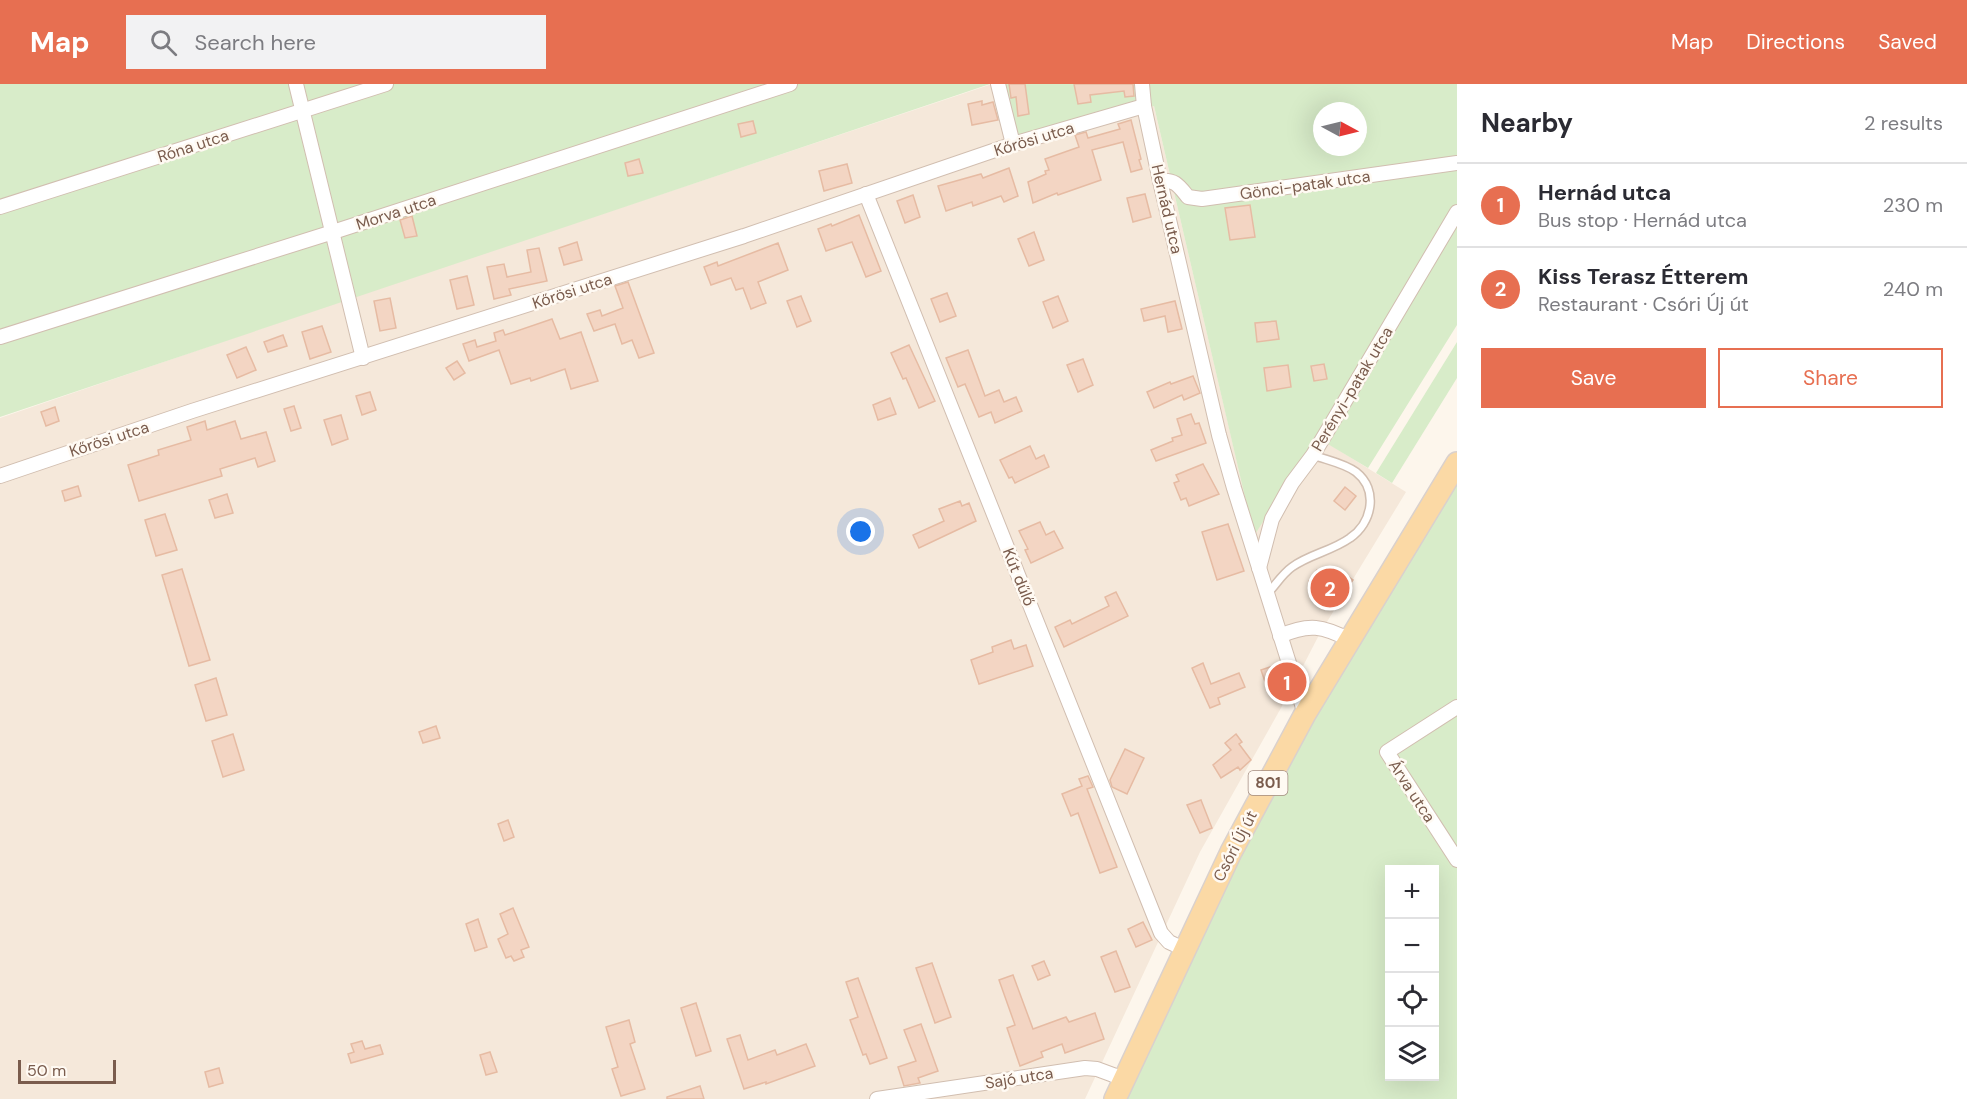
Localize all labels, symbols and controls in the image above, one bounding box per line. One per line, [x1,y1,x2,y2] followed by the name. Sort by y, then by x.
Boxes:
[126,15,546,69] search box
[30,24,90,61] text: Map
[147,26,180,59] icon: search
[195,28,316,57] text: Search here
[1671,28,1713,56] text: Map
[1746,28,1845,56] text: Directions
[1878,28,1937,56] text: Saved
[1313,102,1367,156] north arrow
[1481,106,1573,140] text: Nearby
[1864,110,1943,136] text: 2 results
[991,117,1077,161] street label: Kőrösi utca
[155,125,231,167] street label: Róna utca
[1147,162,1187,256] street label: Hernád utca
[1239,165,1371,205] street label: Gönci-patak utca
[1538,178,1671,207] text: Hernád utca
[353,189,439,235] street label: Morva utca
[1497,192,1504,218] text: 1
[1883,192,1943,218] text: 230 m
[1538,207,1747,233] text: Bus stop · Hernád utca
[1538,262,1749,291] text: Kiss Terasz Étterem
[529,268,615,314] street label: Kőrösi utca
[1495,276,1506,302] text: 2
[1883,276,1943,302] text: 240 m
[1538,291,1749,317] text: Restaurant · Csóri Új út
[1306,323,1398,455] street label: Perényi-patak utca
[1481,348,1706,408] button: Save
[1718,348,1943,408] button: Share
[66,416,152,462] street label: Kőrösi utca
[846,517,875,546] your location
[998,545,1040,609] street label: Kút dűlő
[1310,566,1350,610] pin: 2
[1268,660,1306,704] pin: 1
[1384,756,1440,826] street label: Árva utca
[1248,771,1288,795] road number: 801
[1208,807,1262,885] street label: Csóri Új út
[1385,865,1439,1081] map controls
[1385,865,1439,919] button: +
[1385,919,1439,973] button: −
[1385,973,1439,1027] button: locate
[1385,1027,1439,1081] button: layers
[18,1057,116,1084] scale bar
[27,1060,66,1081] text: 50 m
[983,1062,1055,1094] street label: Sajó utca

